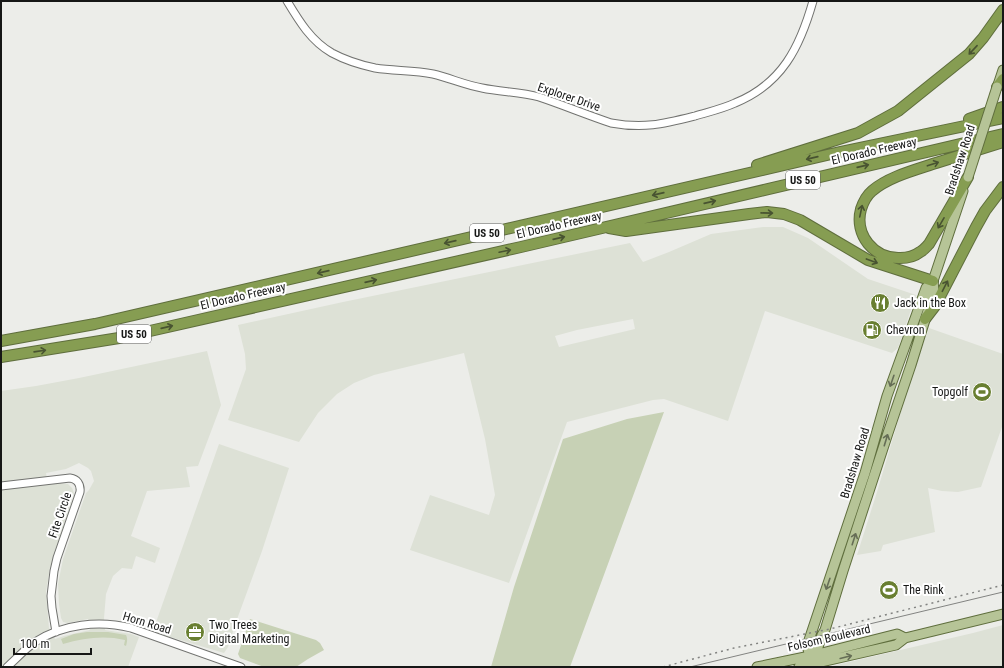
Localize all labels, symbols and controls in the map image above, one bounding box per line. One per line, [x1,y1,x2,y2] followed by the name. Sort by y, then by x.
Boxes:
[968,45,978,55] one-way arrow
[536,80,603,114] street label: Explorer Drive
[942,123,978,197] street label: Bradshaw Road
[830,134,918,168] street label: El Dorado Freeway
[806,155,819,163] one-way arrow
[926,160,939,167] one-way arrow
[857,162,870,170] one-way arrow
[786,171,820,189] road number: US 50
[652,190,665,198] one-way arrow
[703,198,716,206] one-way arrow
[857,205,865,218] one-way arrow
[515,208,603,242] street label: El Dorado Freeway
[760,209,773,216] one-way arrow
[937,217,945,229] one-way arrow
[470,224,504,242] road number: US 50
[552,234,565,241] one-way arrow
[444,239,457,247] one-way arrow
[498,246,511,254] one-way arrow
[865,258,877,266] one-way arrow
[317,268,330,276] one-way arrow
[364,276,377,284] one-way arrow
[199,279,287,313] street label: El Dorado Freeway
[942,280,949,292] one-way arrow
[869,292,891,314] restaurant icon: Jack in the Box
[894,296,966,310] place label: Jack in the Box
[861,319,883,341] fuel station icon: Chevron
[160,322,173,330] one-way arrow
[886,323,925,337] place label: Chevron
[117,325,151,343] road number: US 50
[33,347,46,355] one-way arrow
[888,375,895,388] one-way arrow
[971,381,993,403] sports icon: Topgolf
[932,385,968,399] place label: Topgolf
[838,426,872,500] street label: Bradshaw Road
[883,433,890,446] one-way arrow
[46,490,74,540] street label: Fite Circle
[850,534,858,546] one-way arrow
[824,578,831,591] one-way arrow
[878,579,900,601] sports icon: The Rink
[903,583,944,597] place label: The Rink
[121,609,173,637] street label: Horn Road
[209,618,290,646] place label: Two Trees Digital Marketing
[184,621,206,643] office icon: Two Trees Digital Marketing
[786,622,872,654] street label: Folsom Boulevard
[14,630,91,656] scale bar
[20,637,50,651] text: 100 m
[839,652,852,660] one-way arrow

